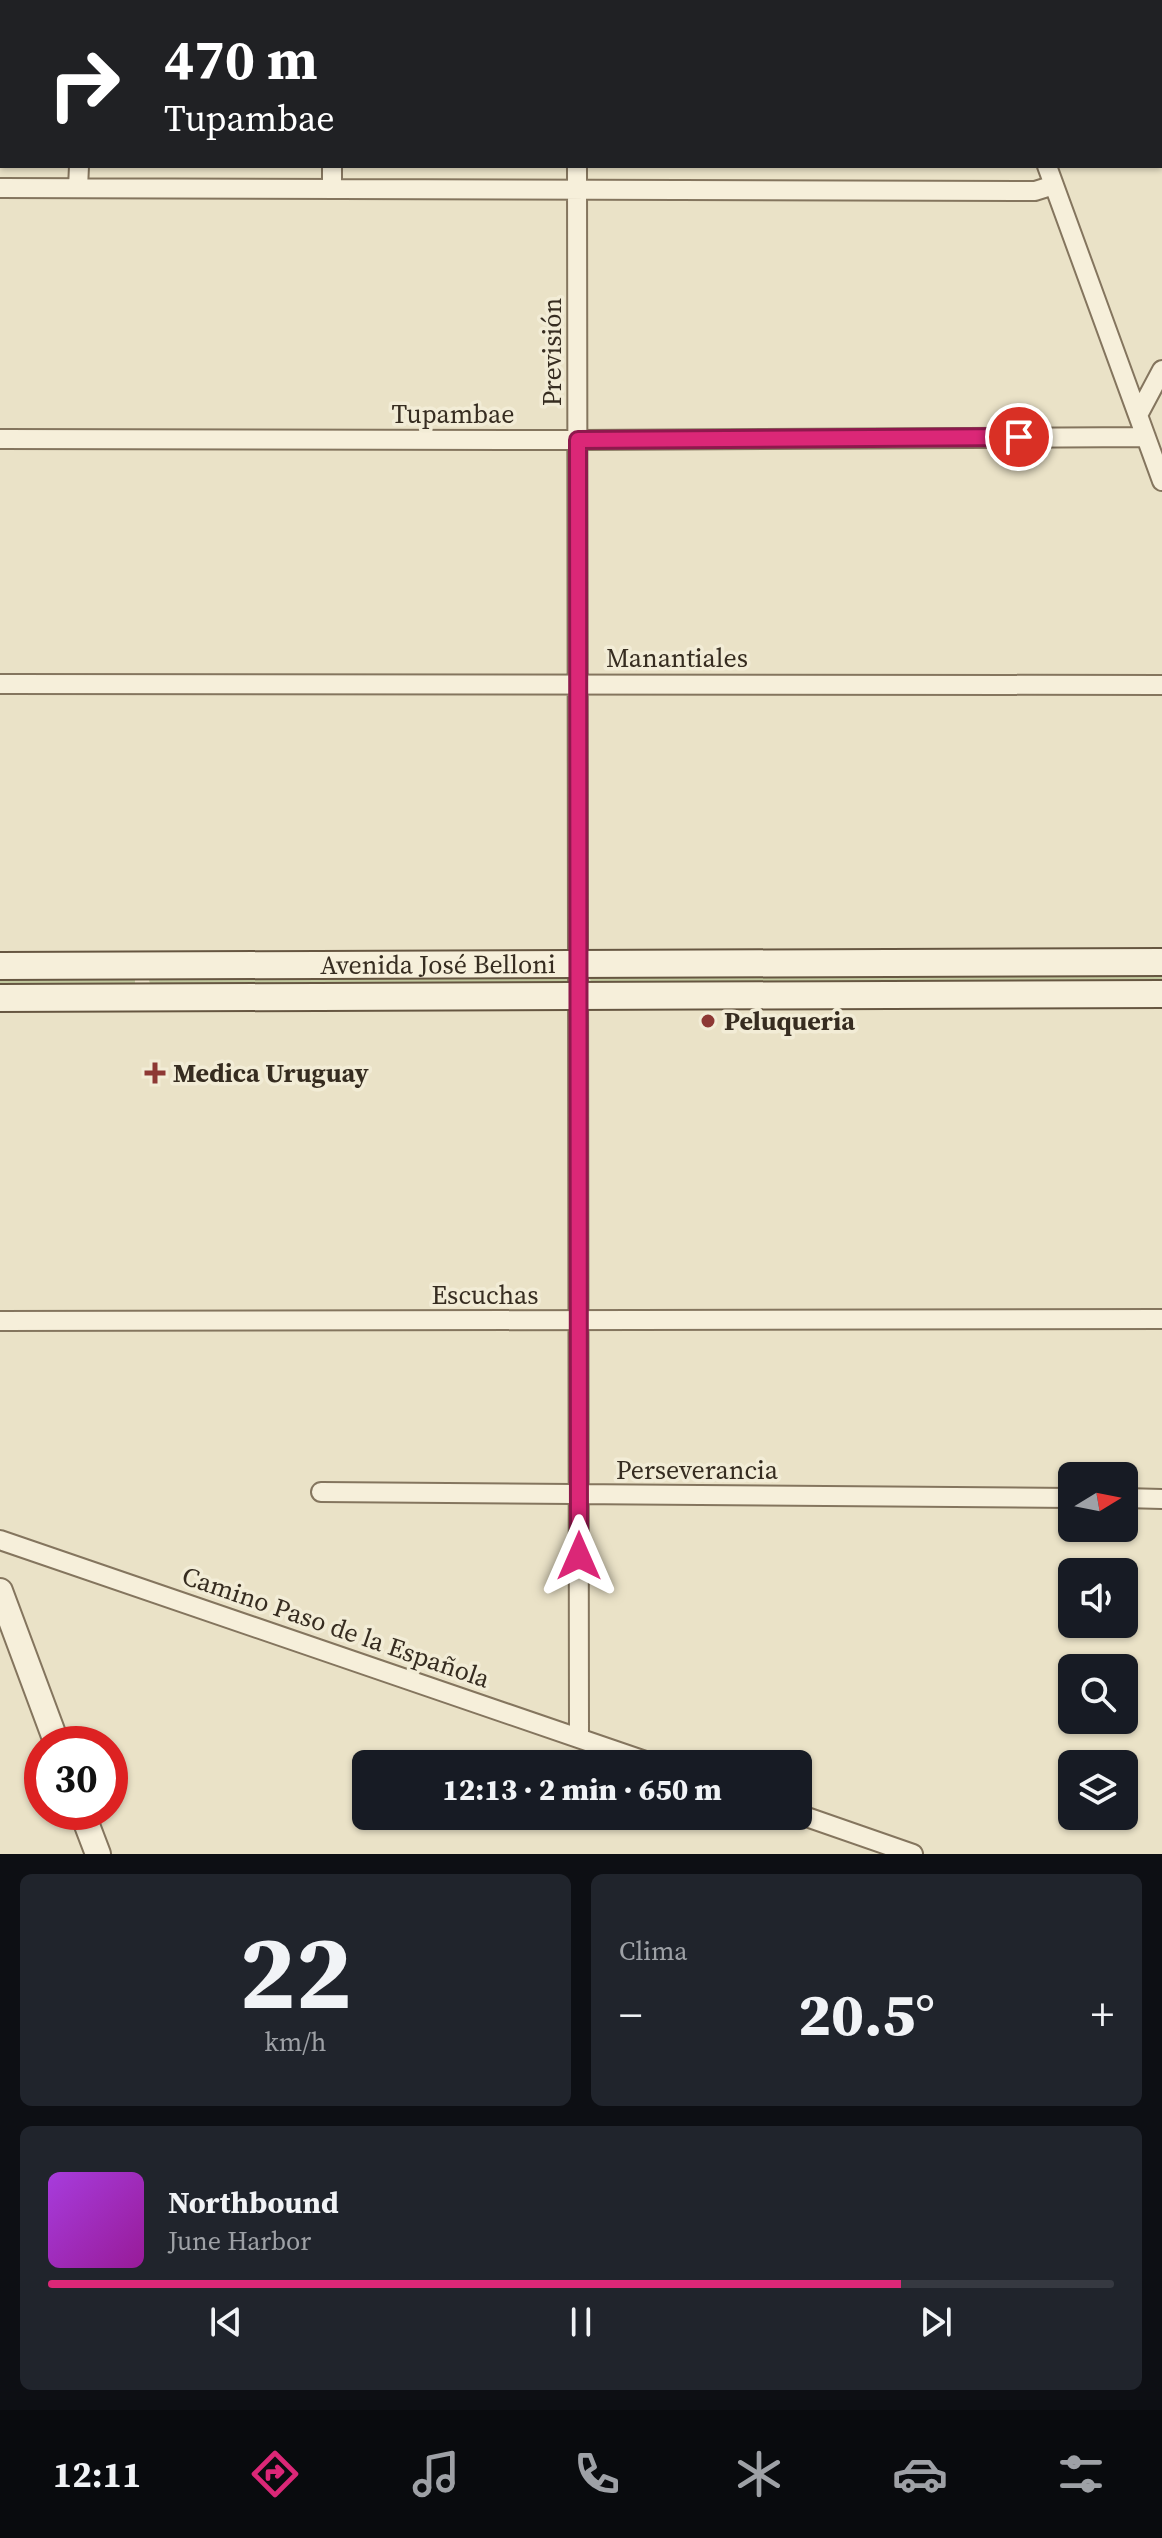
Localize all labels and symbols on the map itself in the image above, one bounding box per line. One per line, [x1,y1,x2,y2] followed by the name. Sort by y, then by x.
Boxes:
[534,298,570,406] street label: Previsión
[391,396,515,432] street label: Tupambae
[985,403,1053,471] pin
[606,640,748,676] street label: Manantiales
[320,946,556,983] street label: Avenida José Belloni
[724,1003,855,1039] place label: Peluqueria
[699,1012,717,1030] marker: Peluqueria
[173,1055,369,1091] place label: Medica Uruguay
[144,1062,166,1084] marker: Medica Uruguay
[431,1277,539,1313] street label: Escuchas
[616,1452,779,1488] street label: Perseverancia
[1058,1462,1138,1542] north arrow
[537,1514,621,1598] position arrow
[177,1557,495,1697] street label: Camino Paso de la Española
[24,1726,128,1830] speed limit sign: 30

